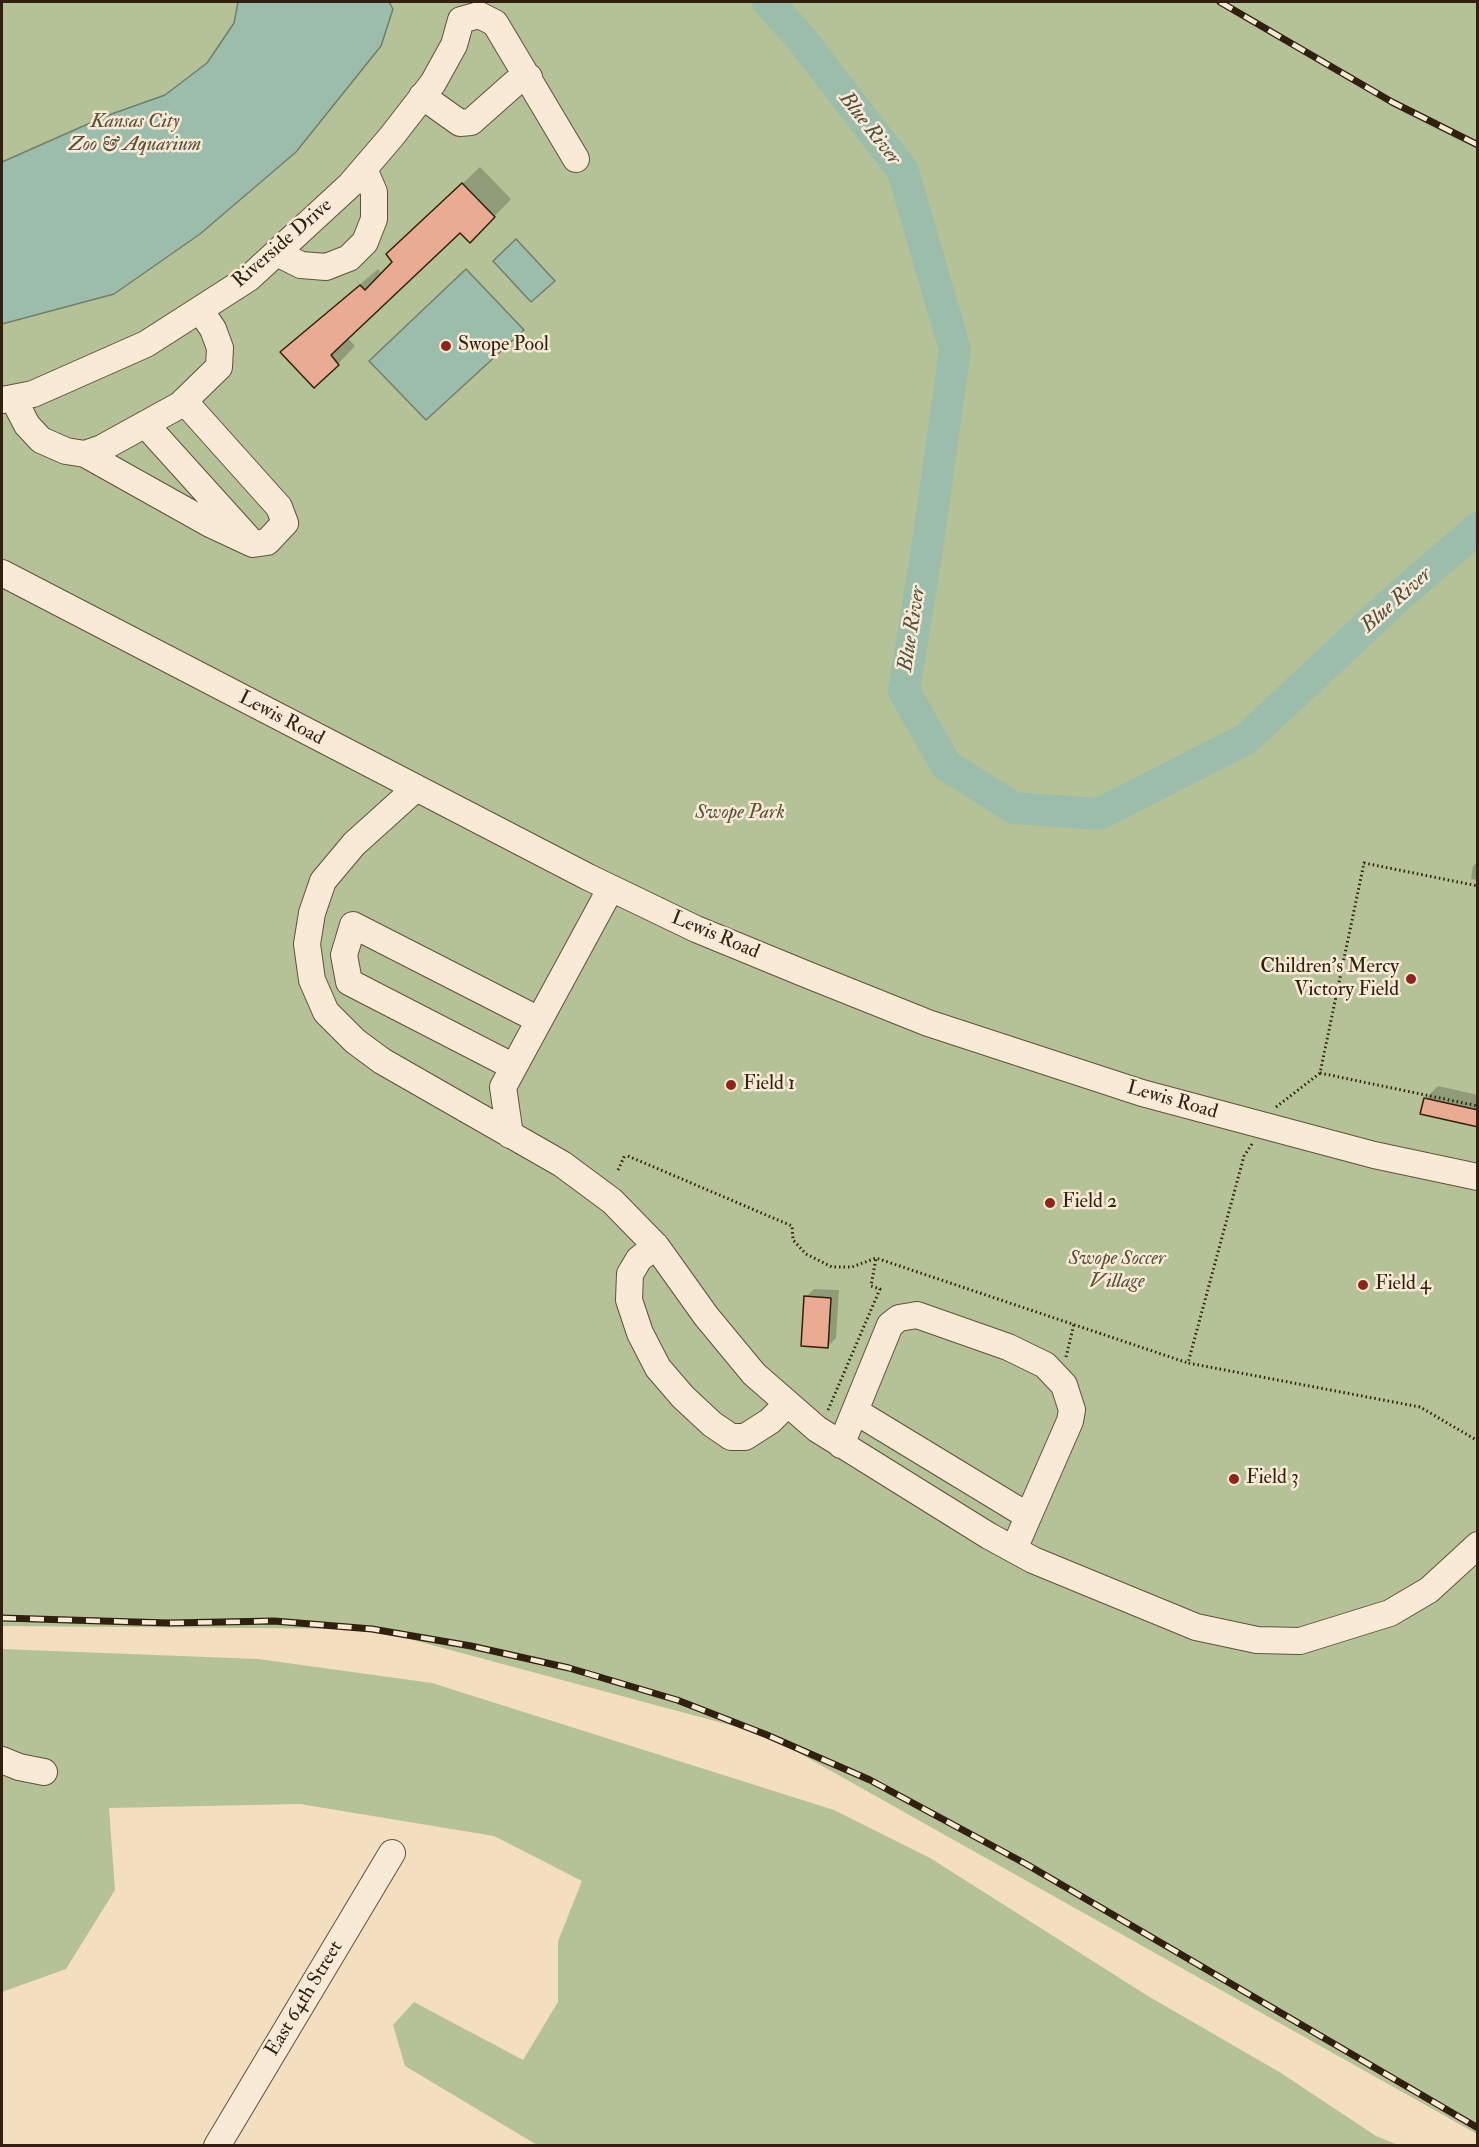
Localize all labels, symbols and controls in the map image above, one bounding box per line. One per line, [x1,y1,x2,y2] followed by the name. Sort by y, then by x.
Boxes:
[833,87,905,171] water label: Blue River
[69,111,201,158] park label: Kansas City Zoo & Aquarium
[228,194,338,294] street label: Riverside Drive
[458,334,549,358] place label: Swope Pool
[439,339,453,353] marker: Swope Pool
[1357,563,1437,639] water label: Blue River
[894,585,932,673] water label: Blue River
[234,686,328,752] street label: Lewis Road
[695,802,785,826] park label: Swope Park
[667,907,763,965] street label: Lewis Road
[1260,956,1399,1003] place label: Children's Mercy Victory Field
[1404,972,1418,986] marker: Children's Mercy Victory Field
[743,1073,795,1097] place label: Field 1
[1124,1077,1220,1125] street label: Lewis Road
[724,1078,738,1092] marker: Field 1
[1062,1191,1117,1215] place label: Field 2
[1043,1196,1057,1210] marker: Field 2
[1069,1248,1165,1295] park label: Swope Soccer Village
[1375,1273,1431,1297] place label: Field 4
[1356,1278,1370,1292] marker: Field 4
[1246,1467,1299,1491] place label: Field 3
[1227,1472,1241,1486] marker: Field 3
[261,1937,349,2061] street label: East 64th Street

